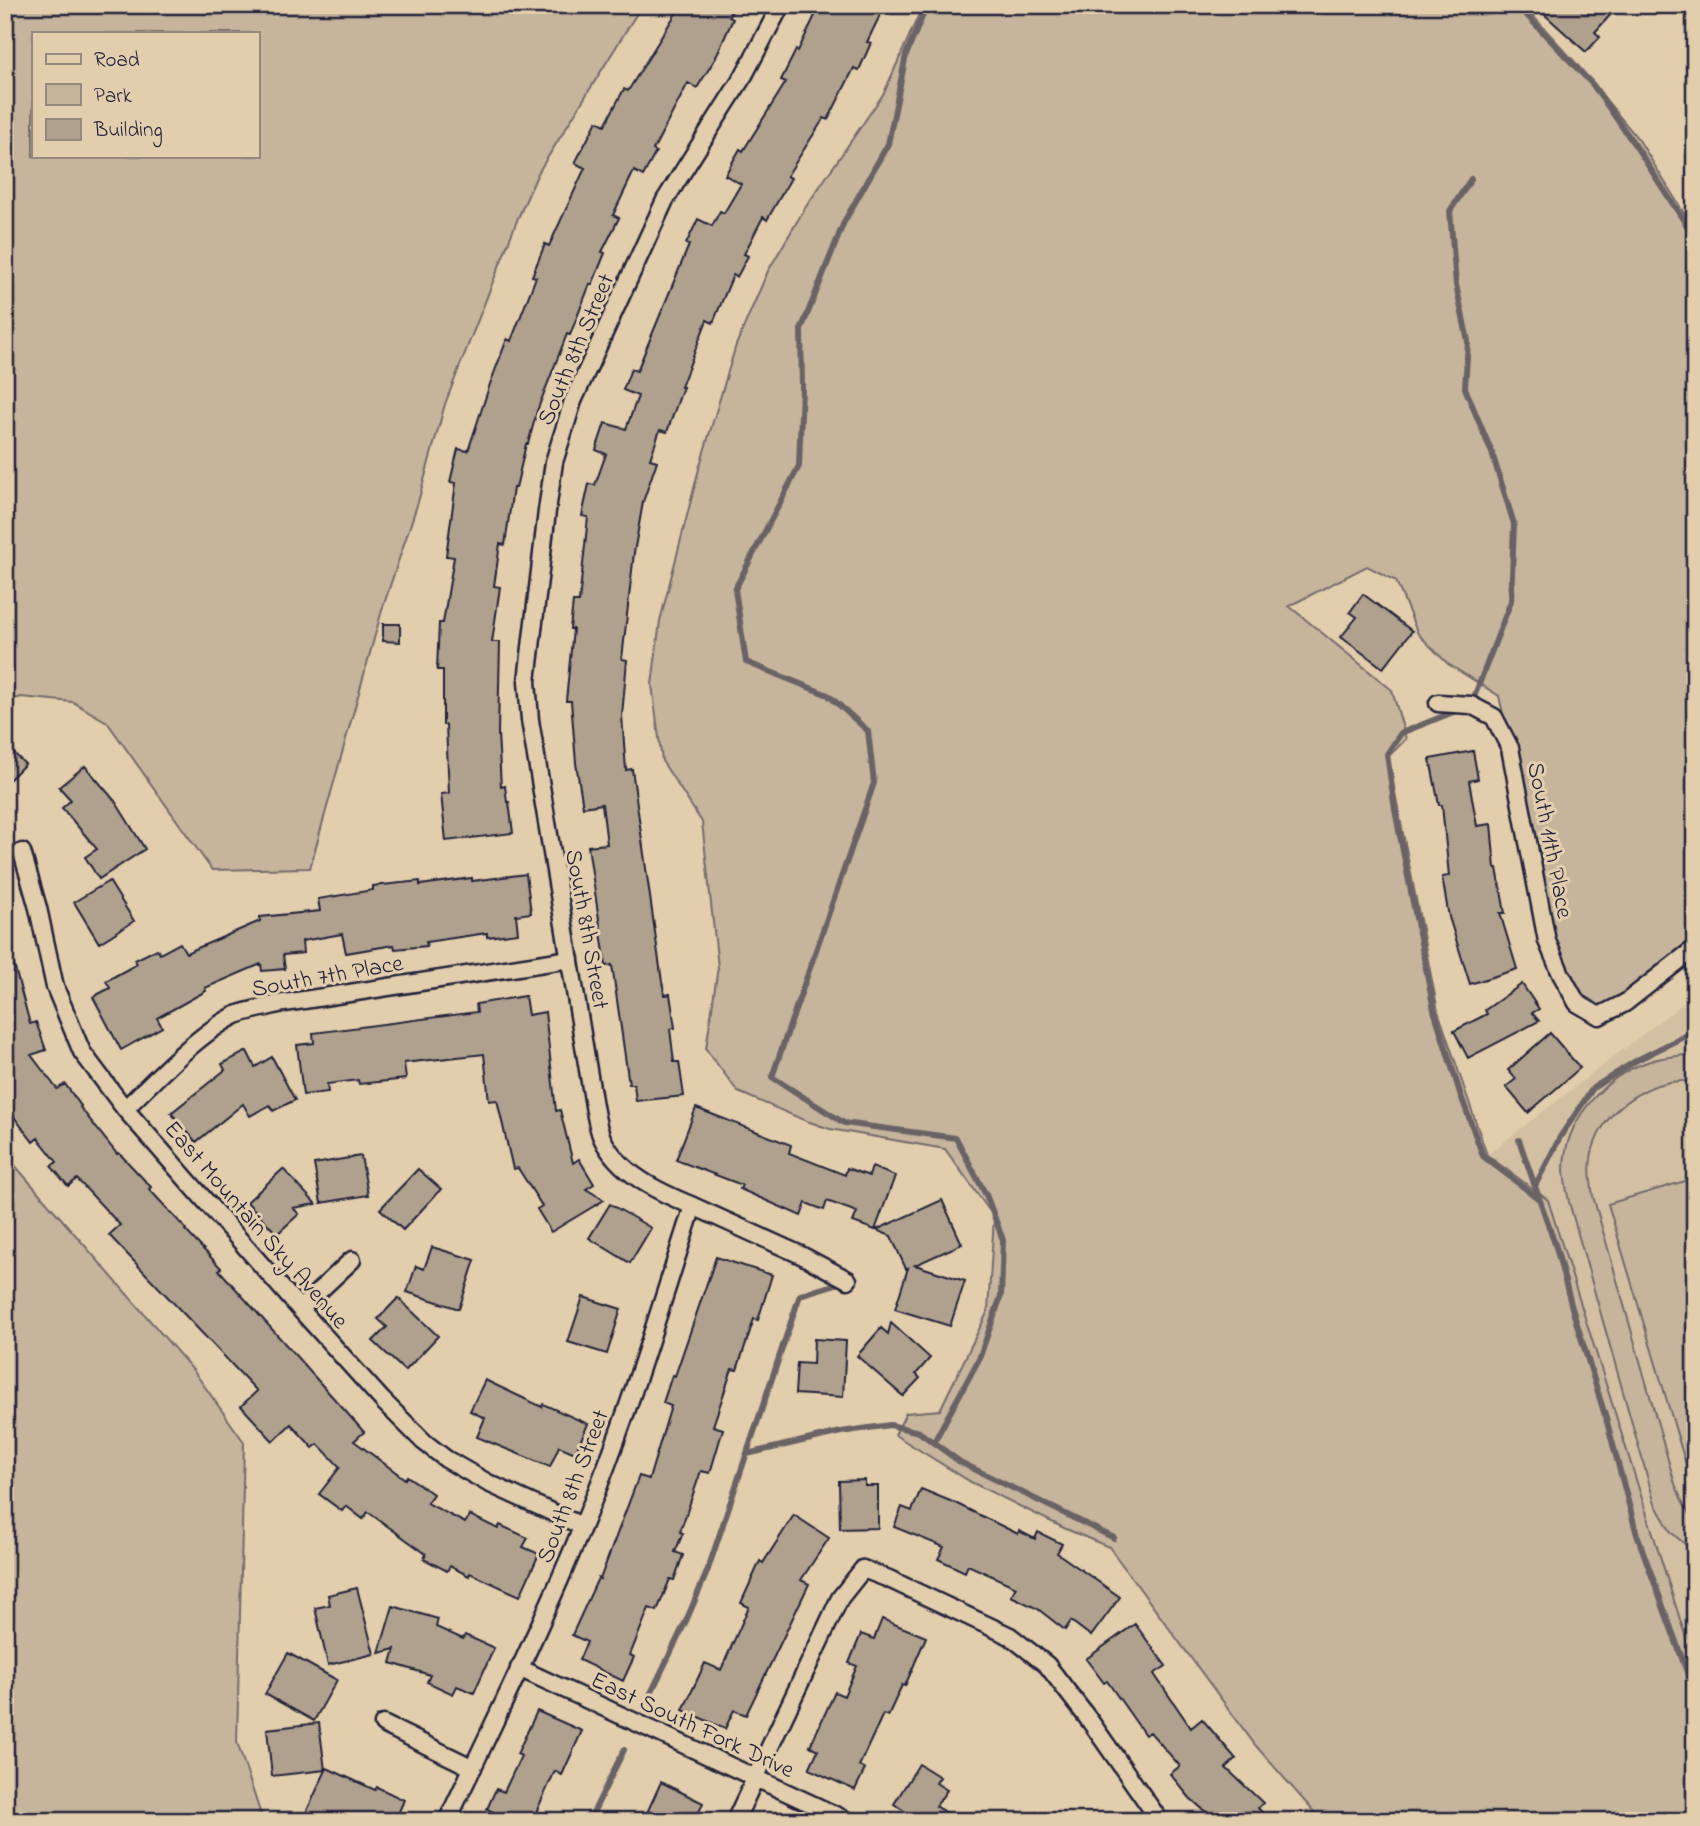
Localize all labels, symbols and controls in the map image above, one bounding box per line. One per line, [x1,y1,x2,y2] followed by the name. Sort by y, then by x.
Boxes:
[32,32,259,158] legend
[94,46,140,76] text: Road
[94,82,133,112] text: Park
[93,116,163,148] text: Building
[530,269,625,431] street label: South 8th Street
[1516,759,1581,922] street label: South 11th Place
[554,847,617,1012] street label: South 8th Street
[249,947,406,1008] street label: South 7th Place
[154,1114,356,1339] street label: East Mountain Sky Avenue
[529,1405,620,1569] street label: South 8th Street
[585,1664,800,1789] street label: East South Fork Drive

